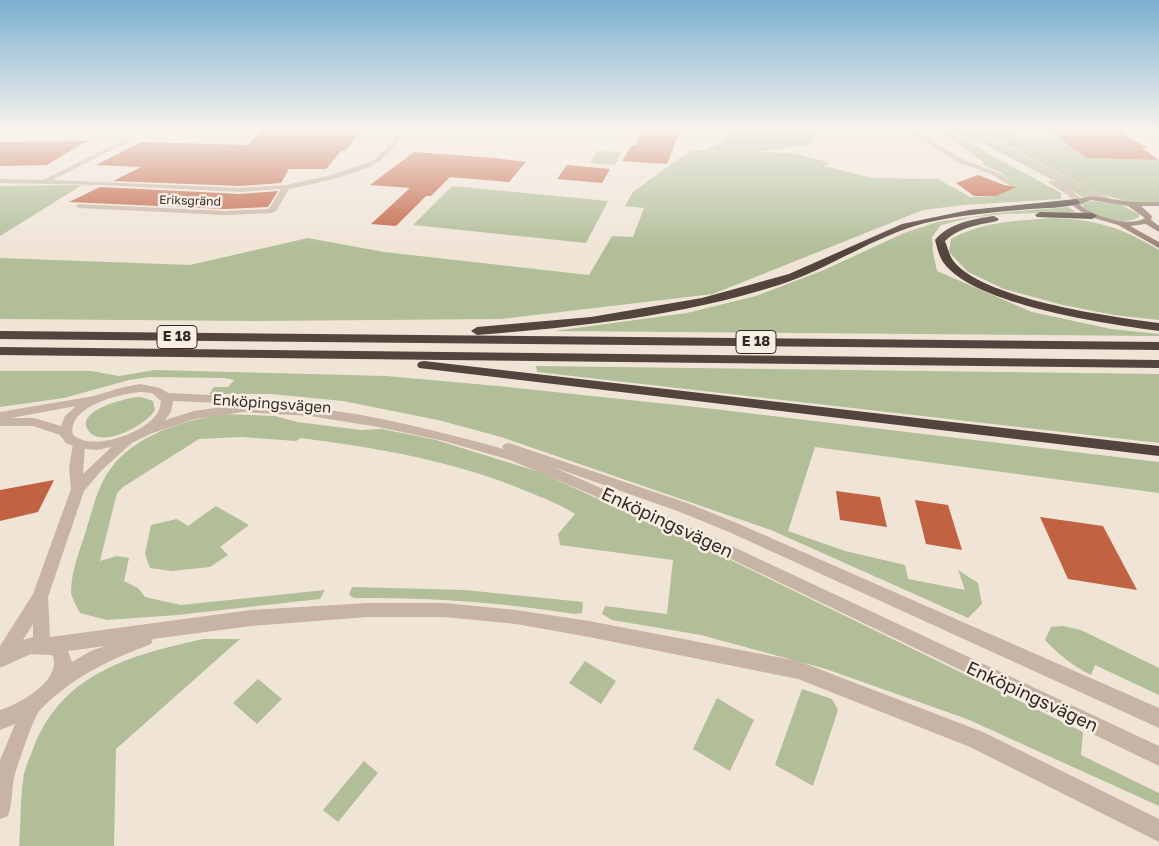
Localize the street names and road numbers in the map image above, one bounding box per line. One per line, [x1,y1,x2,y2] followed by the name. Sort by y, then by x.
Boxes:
[159,193,221,209] street label: Eriksgränd
[157,326,197,348] road number: E 18
[736,331,776,354] road number: E 18
[212,391,332,417] street label: Enköpingsvägen
[598,483,736,563] street label: Enköpingsvägen
[963,657,1101,737] street label: Enköpingsvägen

